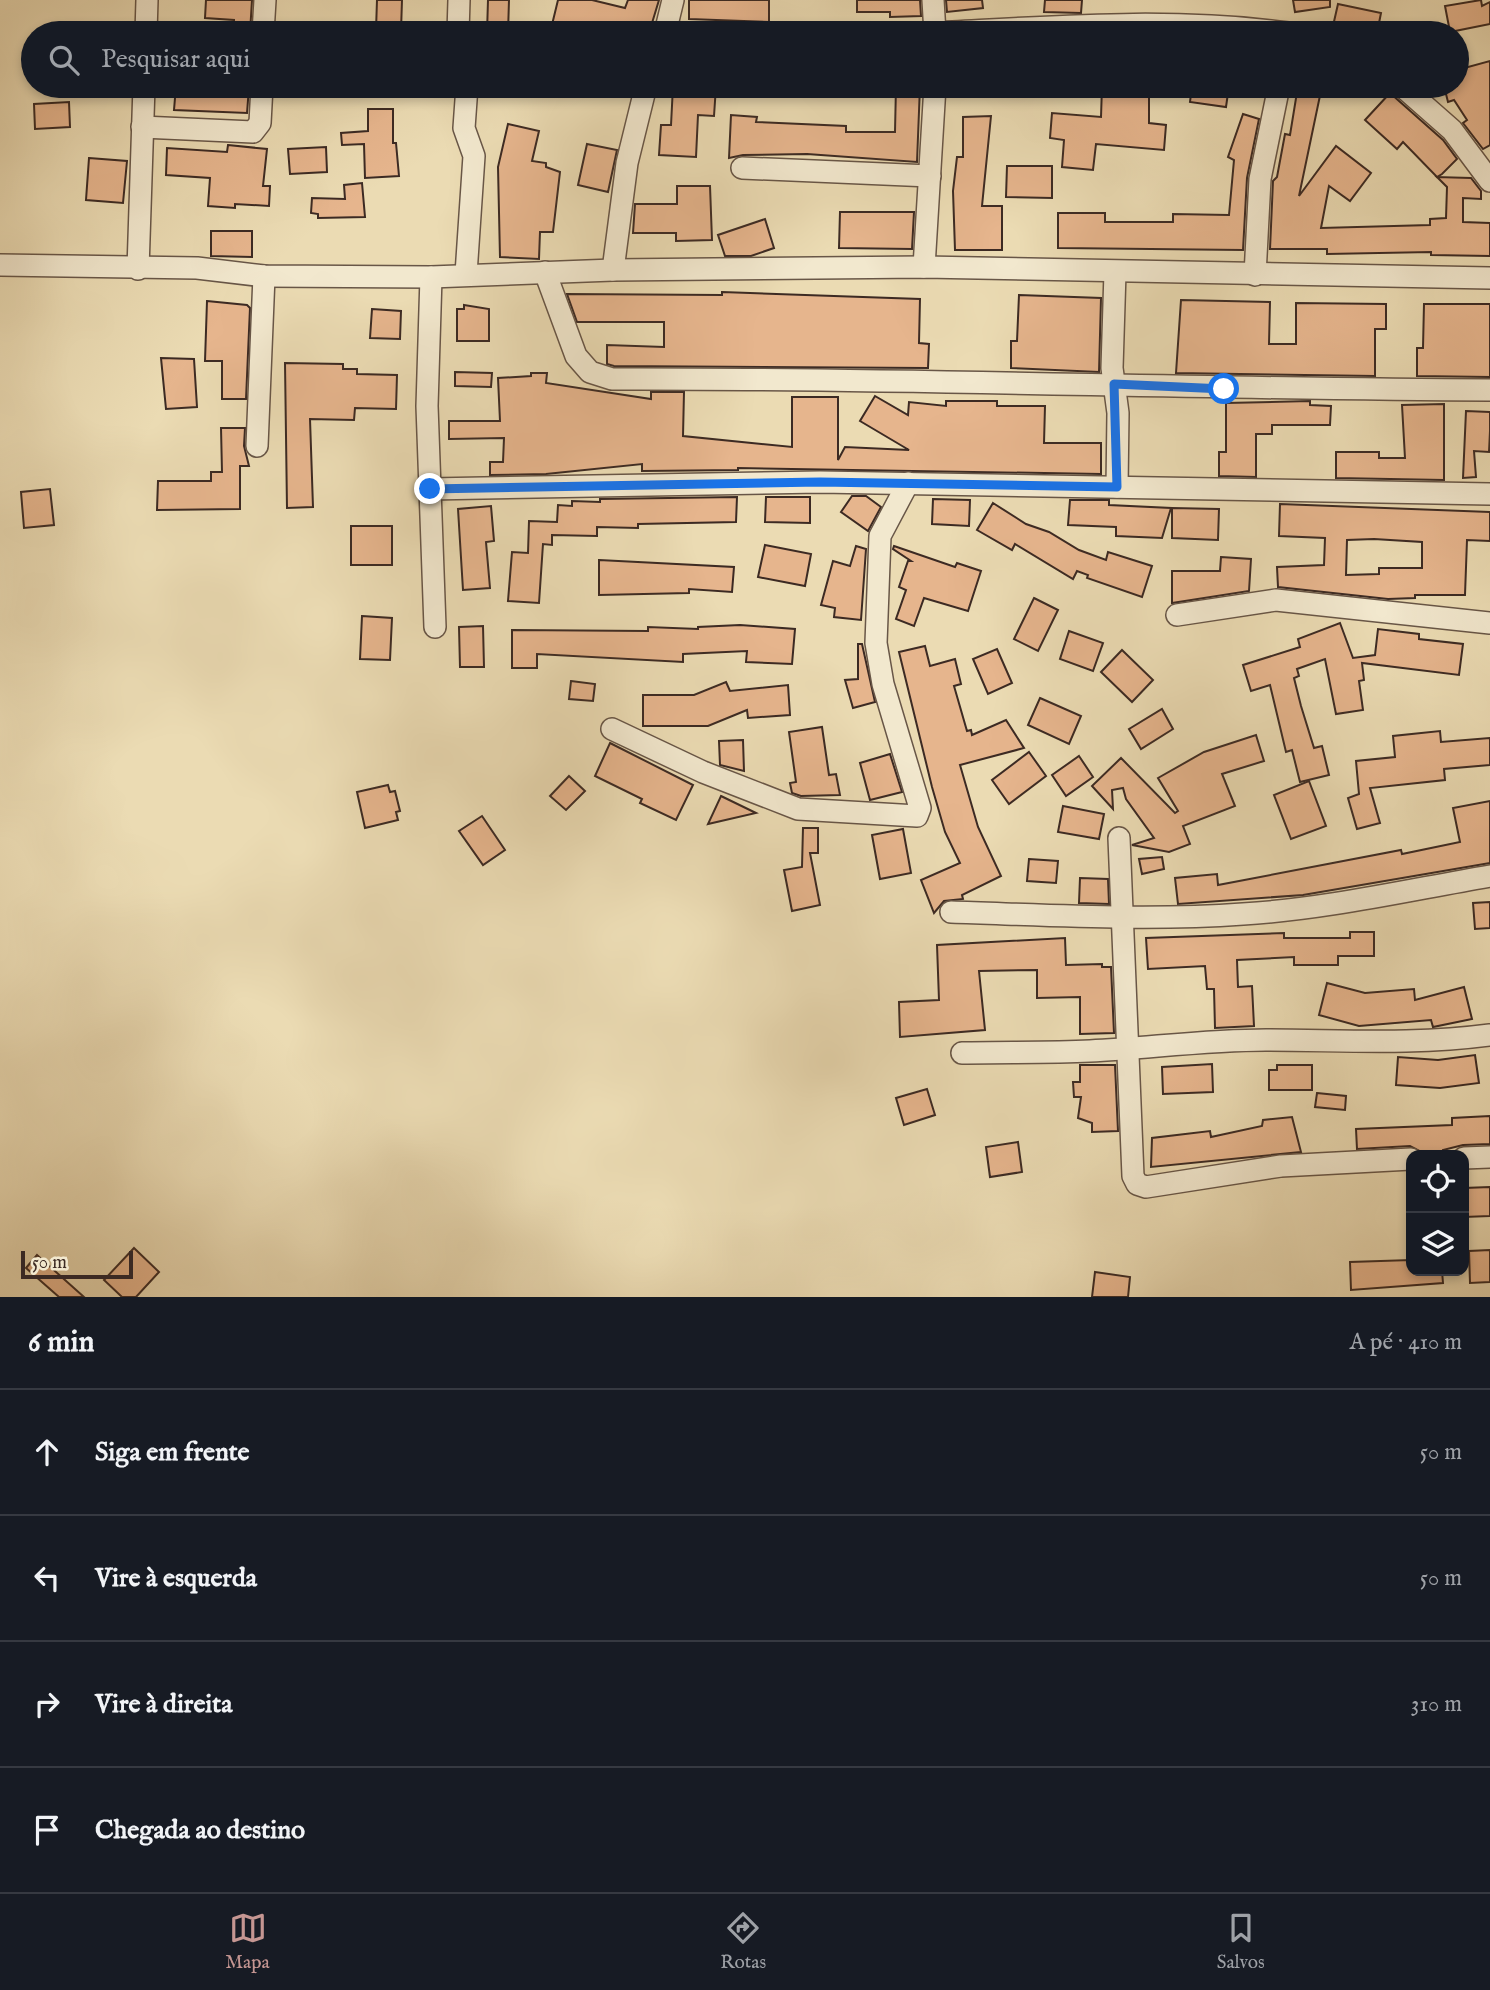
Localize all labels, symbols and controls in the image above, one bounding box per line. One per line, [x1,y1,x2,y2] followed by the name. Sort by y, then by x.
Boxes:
[21,21,1469,98] search box
[45,41,83,79] icon: search
[101,43,250,76] text: Pesquisar aqui
[1208,373,1239,404] route start
[414,473,445,504] route end
[1406,1150,1469,1276] map controls
[1406,1150,1469,1213] button: locate
[1406,1213,1469,1276] button: layers
[21,1248,133,1280] scale bar
[32,1251,67,1275] text: 50 m
[28,1324,94,1362] text: 6 min
[1349,1328,1462,1357] text: A pé · 410 m
[28,1433,66,1471] icon: ahead
[95,1436,250,1469] text: Siga em frente
[1420,1438,1462,1467] text: 50 m
[28,1559,66,1597] icon: left
[95,1562,257,1595] text: Vire à esquerda
[1420,1564,1462,1593] text: 50 m
[28,1685,66,1723] icon: right
[95,1688,232,1721] text: Vire à direita
[1411,1690,1462,1719] text: 310 m
[28,1811,66,1849] icon: arrive
[95,1814,305,1847] text: Chegada ao destino
[225,1909,270,1975] tab: Mapa
[720,1909,766,1975] tab: Rotas
[1217,1909,1265,1975] tab: Salvos

